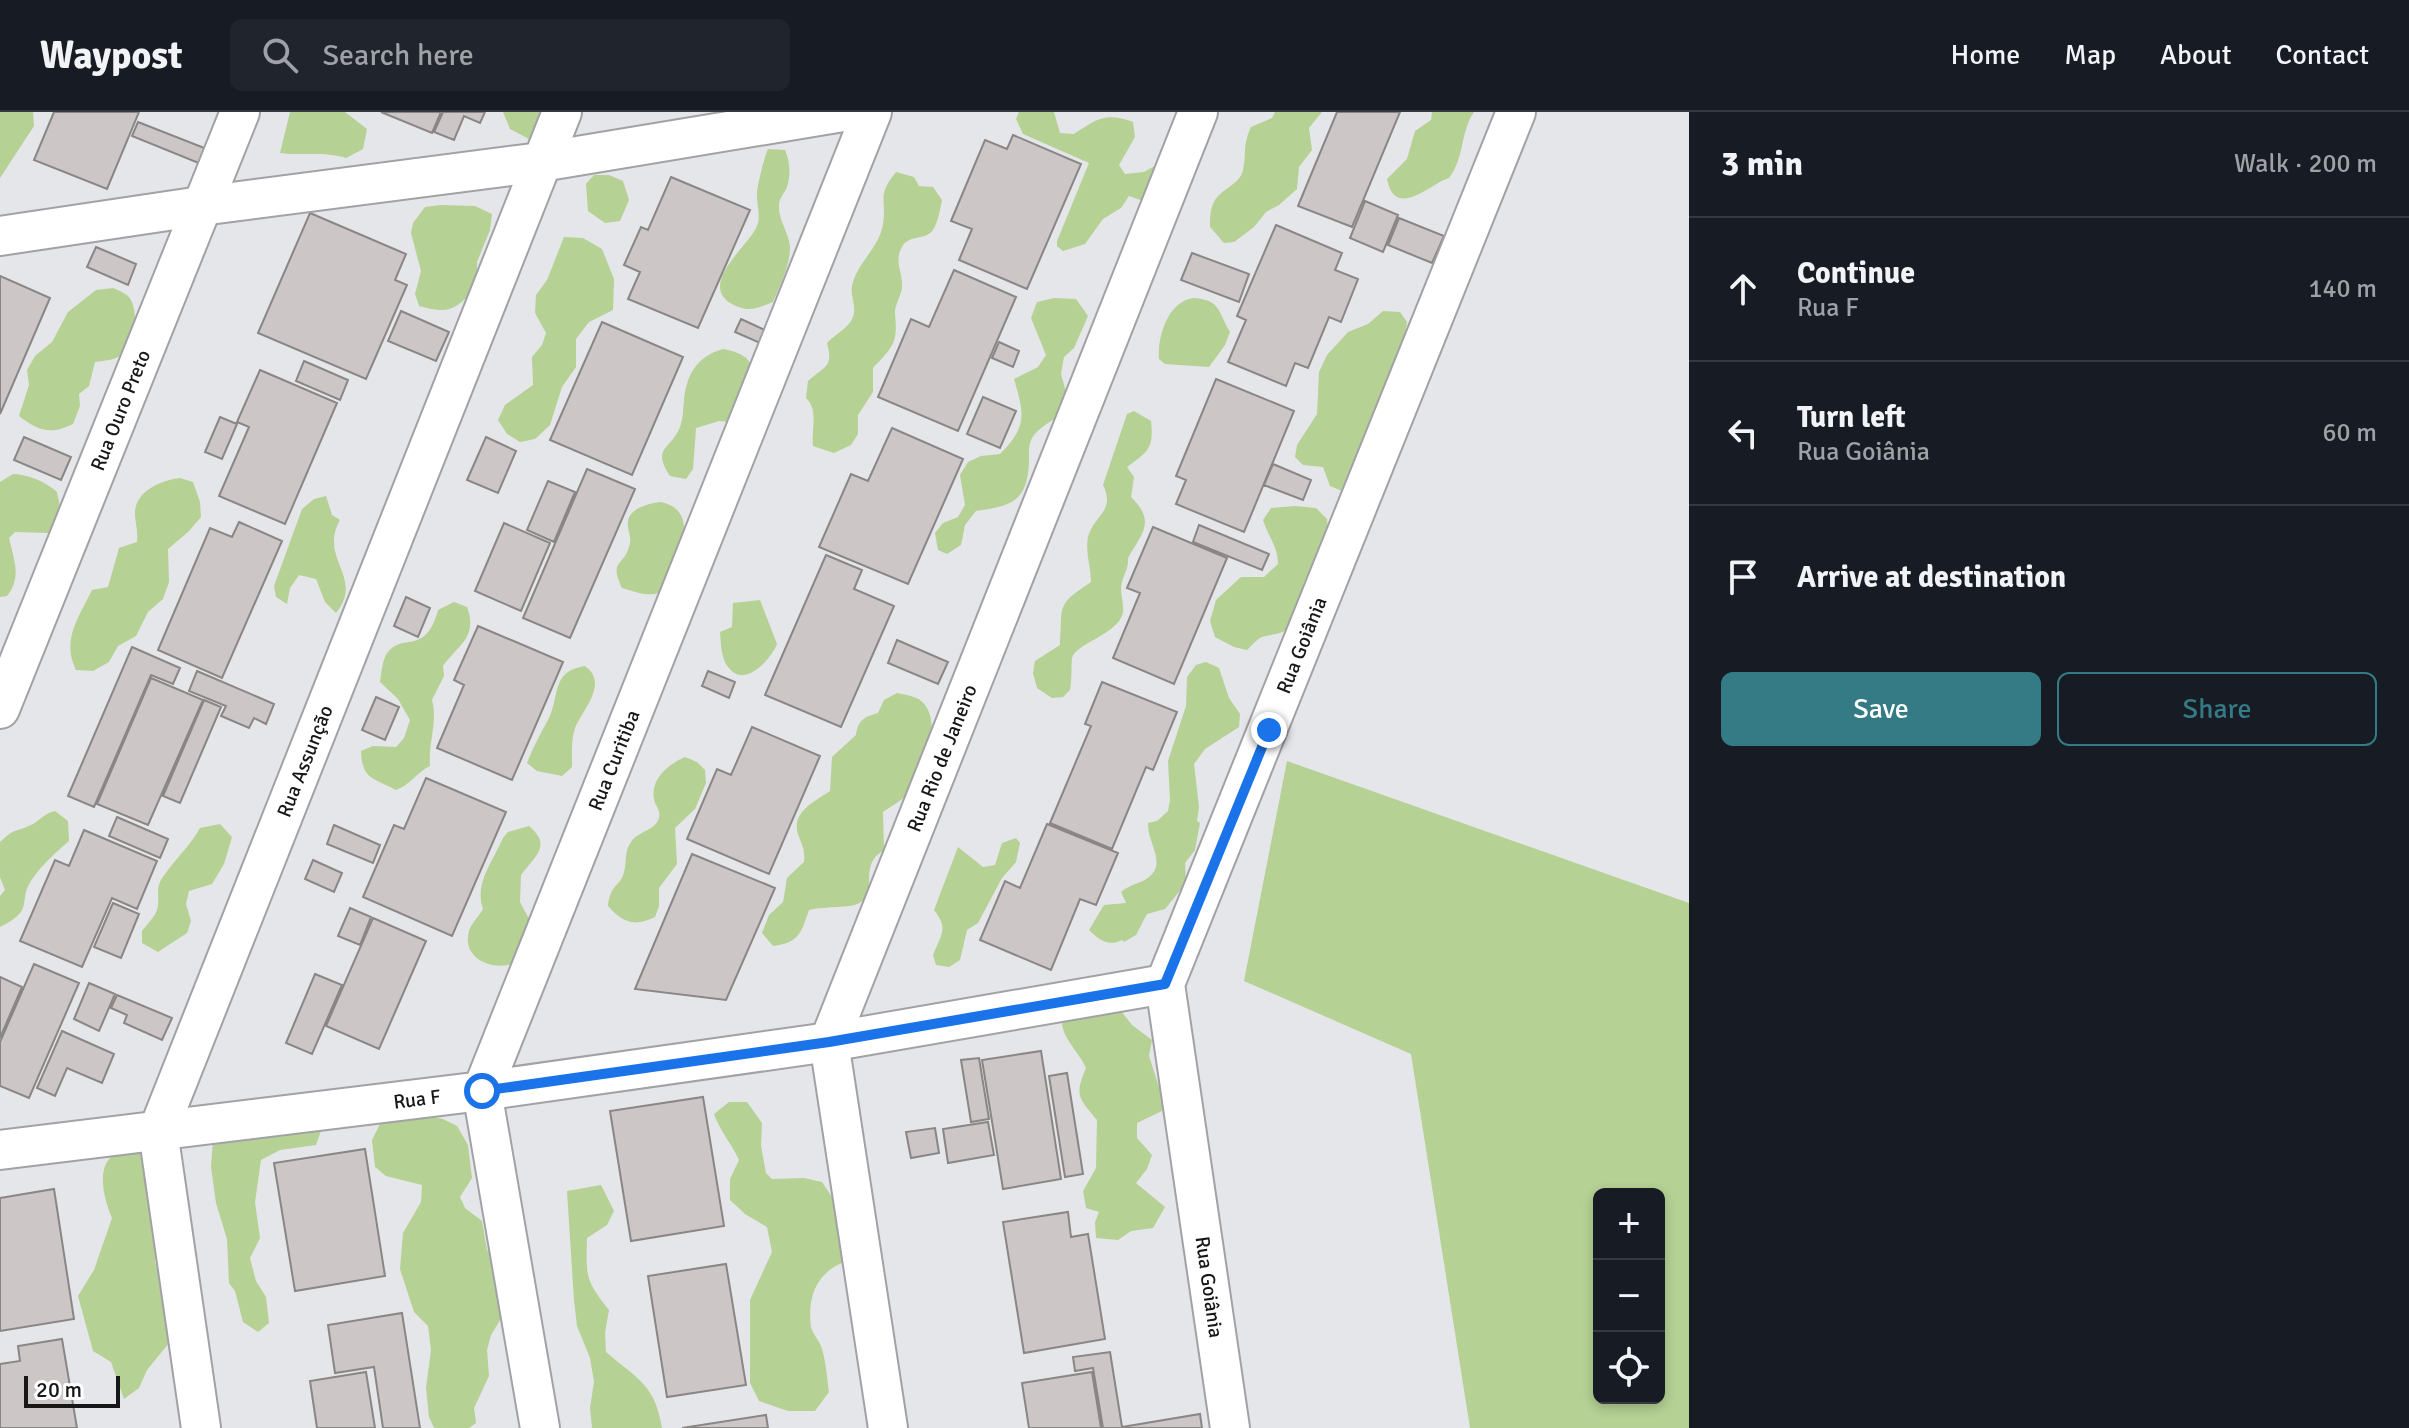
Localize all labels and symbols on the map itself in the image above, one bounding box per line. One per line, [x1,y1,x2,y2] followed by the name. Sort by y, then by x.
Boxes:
[85,346,156,474] street label: Rua Ouro Preto
[1271,593,1332,697] street label: Rua Goiânia
[901,681,982,835] street label: Rua Rio de Janeiro
[271,701,338,821] street label: Rua Assunção
[582,706,645,814] street label: Rua Curitiba
[1251,712,1287,748] route end
[464,1073,500,1109] route start
[392,1084,442,1114] street label: Rua F
[1189,1235,1229,1339] street label: Rua Goiânia
[24,1372,120,1408] scale bar

